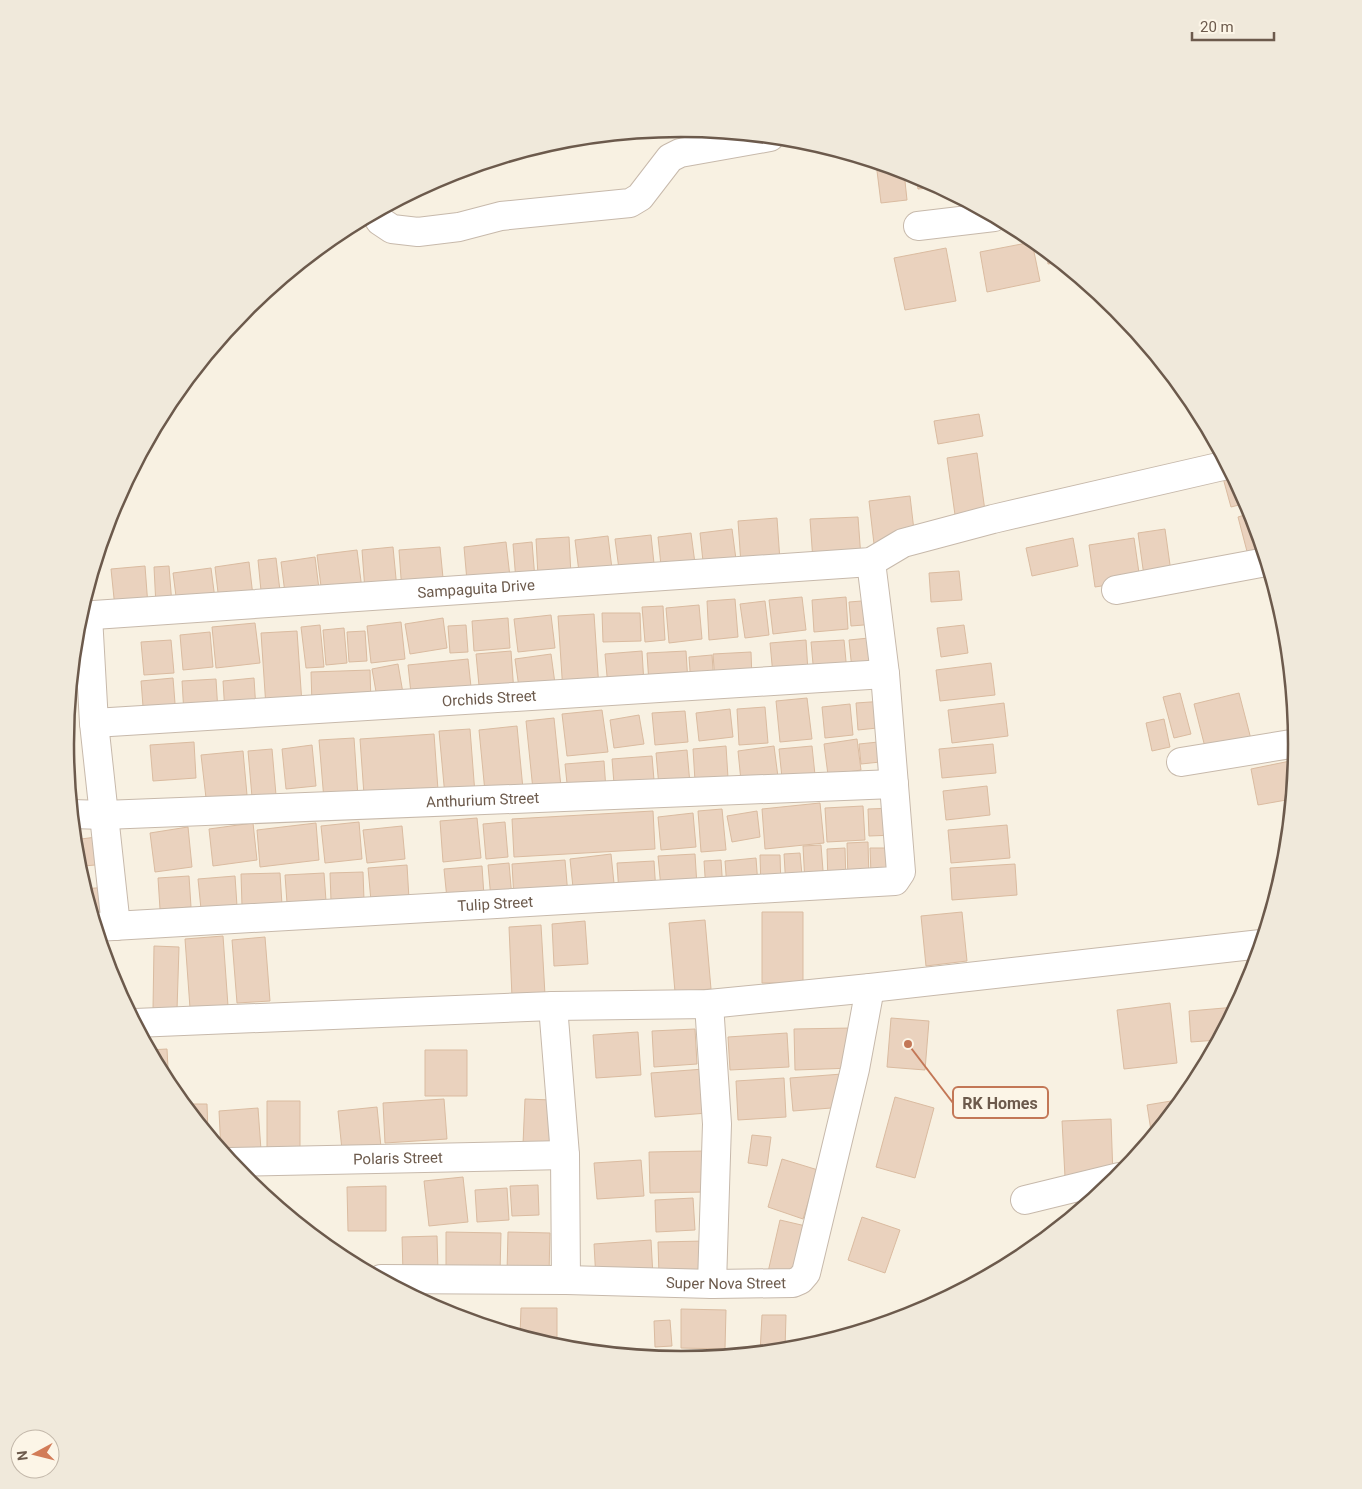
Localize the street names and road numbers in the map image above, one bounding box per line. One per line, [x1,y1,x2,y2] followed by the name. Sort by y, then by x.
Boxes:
[417,576,535,602] street label: Sampaguita Drive
[441,687,537,710] street label: Orchids Street
[426,789,540,811] street label: Anthurium Street
[457,893,534,915] street label: Tulip Street
[353,1149,443,1168] street label: Polaris Street
[666,1274,786,1293] street label: Super Nova Street

